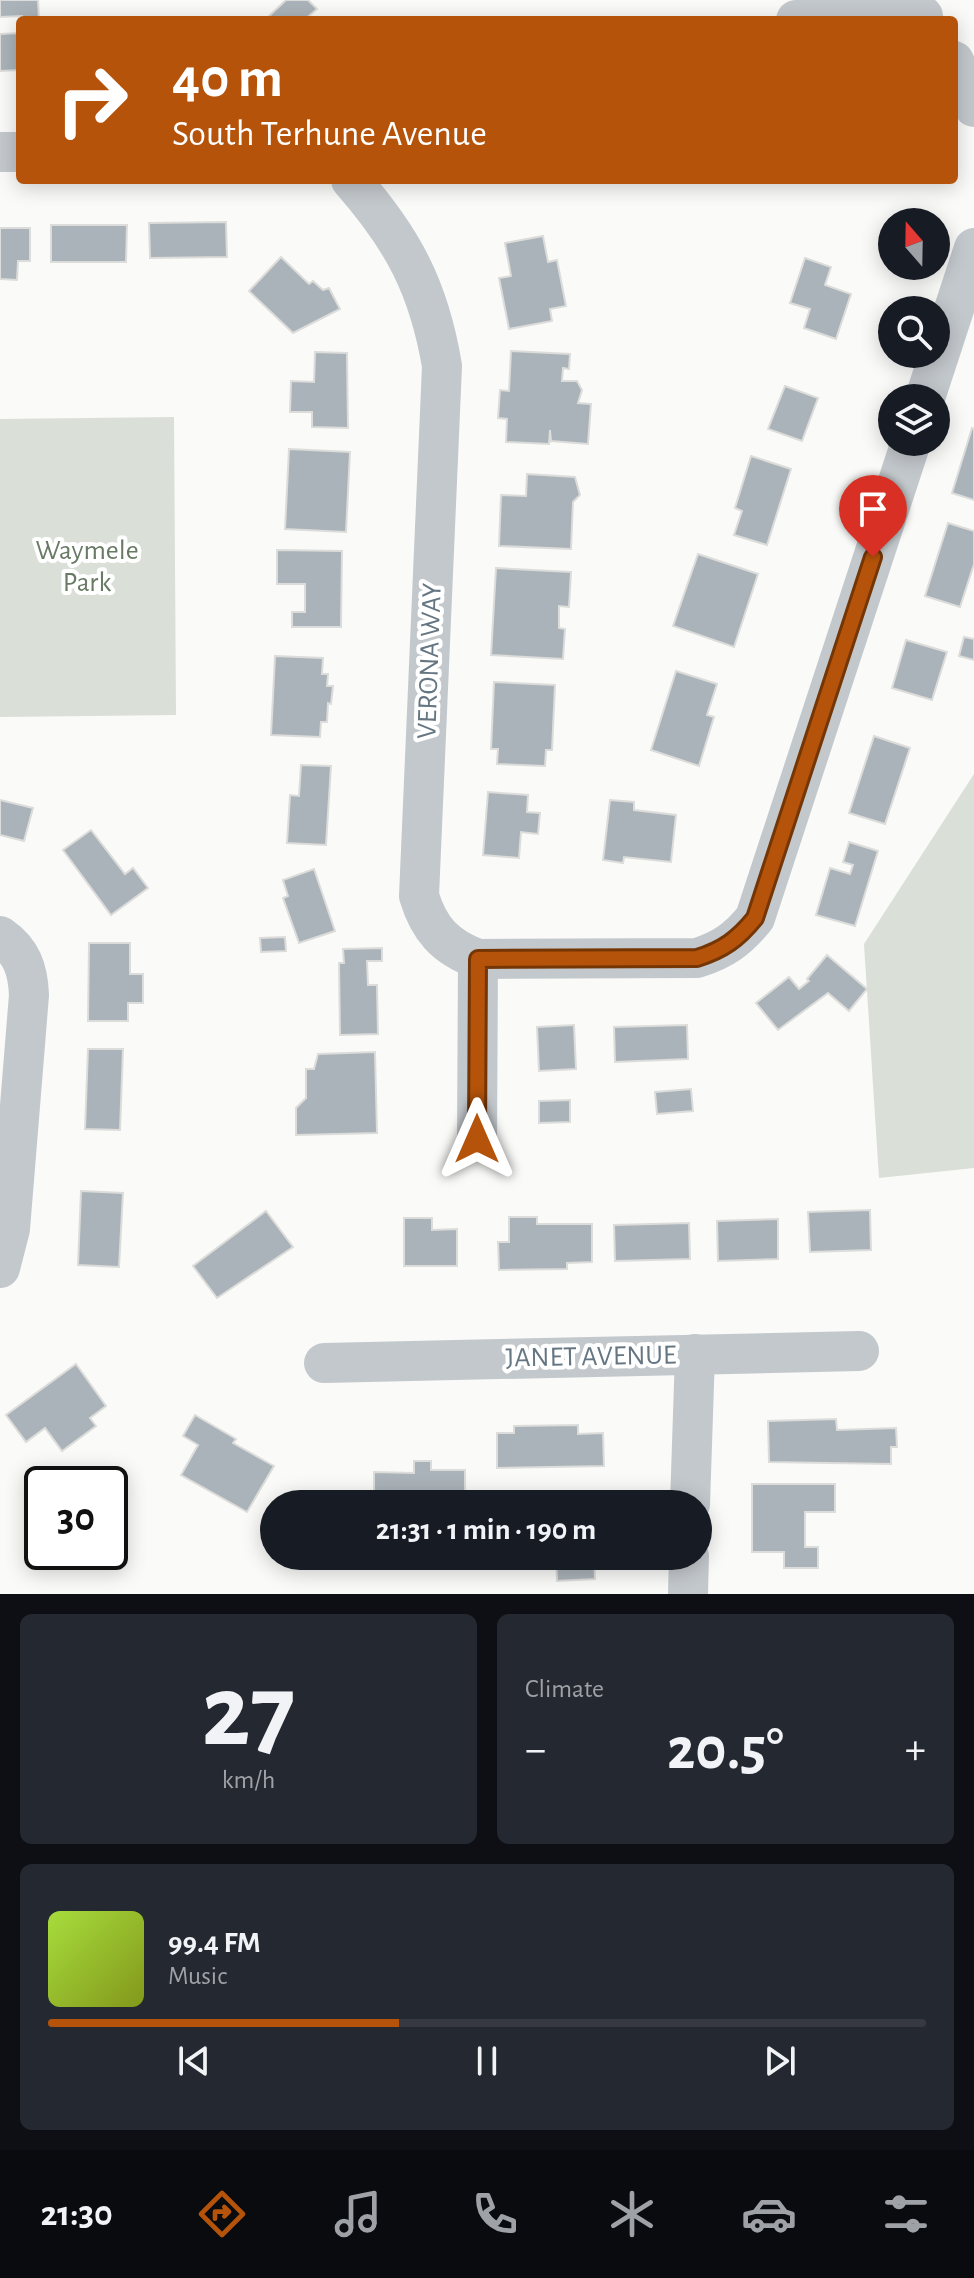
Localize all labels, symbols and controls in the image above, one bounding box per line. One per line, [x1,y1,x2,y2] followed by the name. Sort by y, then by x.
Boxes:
[40,48,144,152] icon: right
[172,51,283,107] text: 40 m
[172,116,487,152] text: South Terhune Avenue
[878,208,950,280] north arrow
[878,208,950,456] map controls
[878,296,950,368] button: search
[878,384,950,456] button: layers
[839,475,907,557] pin
[851,487,895,531] icon: arrive
[35,537,139,597] park label: Waymele Park
[413,582,447,740] street label: VERONA WAY
[435,1097,519,1181] position arrow
[505,1342,677,1372] street label: JANET AVENUE
[24,1466,128,1570] speed limit sign: 30
[376,1515,596,1545] text: 21:31 · 1 min · 190 m
[202,1661,295,1765] text: 27
[525,1676,604,1702] text: Climate
[667,1720,784,1780] text: 20.5°
[525,1728,546,1772] text: −
[905,1728,926,1772] text: +
[222,1767,275,1793] text: km/h
[168,1928,261,1958] text: 99.4 FM
[168,1963,227,1989] text: Music
[172,2039,216,2083] icon: previous
[465,2039,509,2083] icon: pause
[758,2039,802,2083] icon: next
[194,2186,250,2242] icon: directions
[330,2186,386,2242] icon: music
[467,2186,523,2242] icon: phone
[604,2186,660,2242] icon: climate
[741,2186,797,2242] icon: car
[878,2186,934,2242] icon: filters
[40,2196,113,2232] text: 21:30

